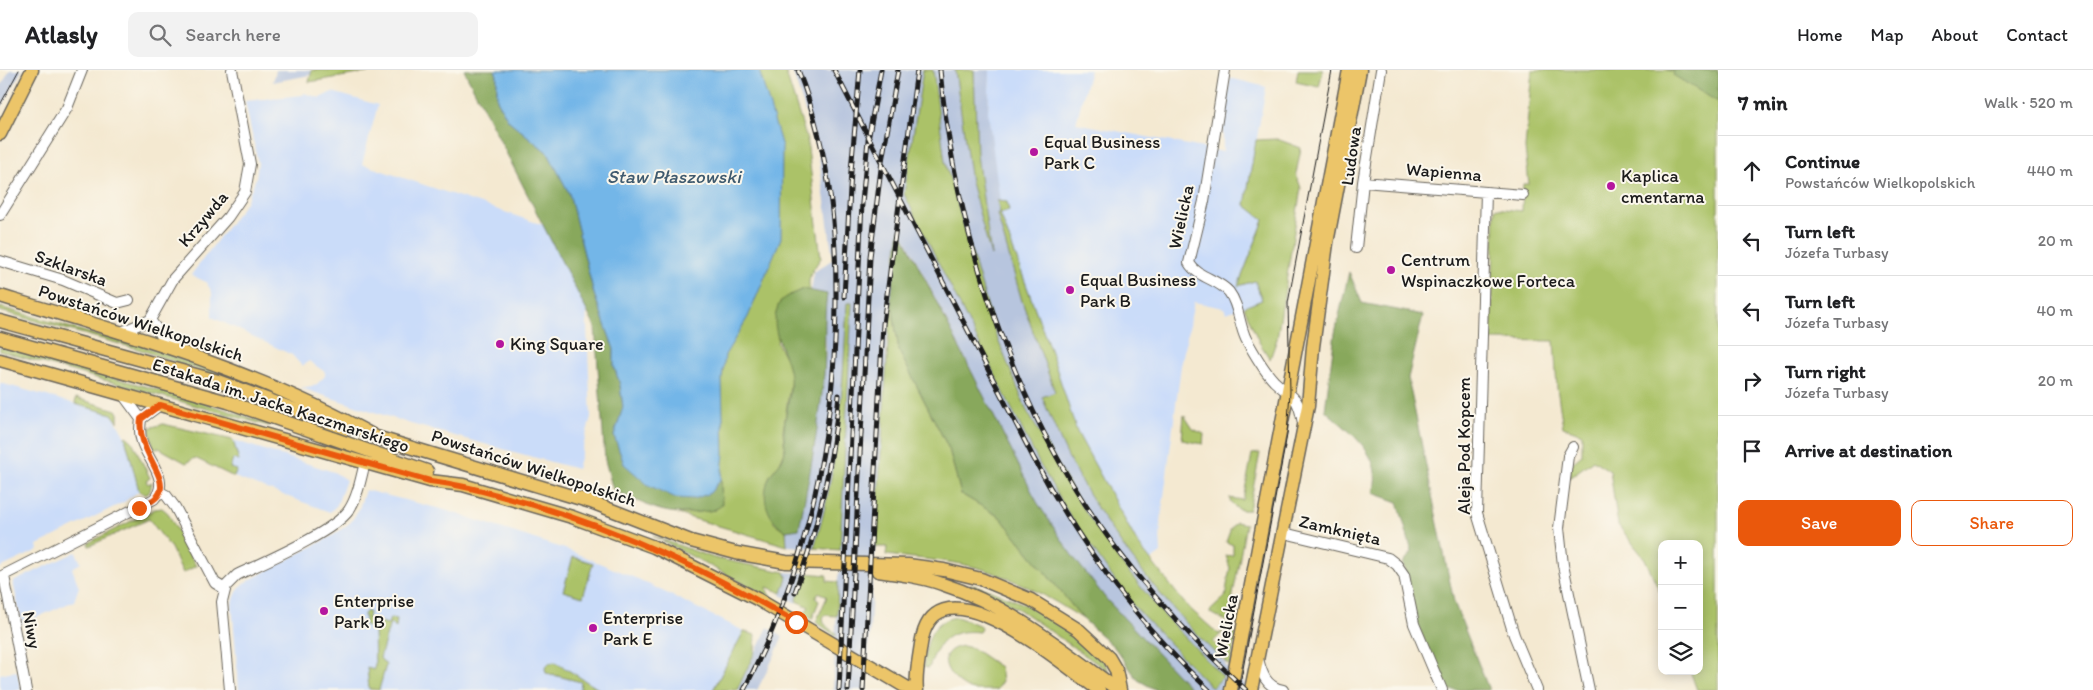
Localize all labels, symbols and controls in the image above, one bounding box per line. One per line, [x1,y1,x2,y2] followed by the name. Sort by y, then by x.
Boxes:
[128,12,478,57] search box
[25,20,98,49] text: Atlasly
[146,21,174,49] icon: search
[186,23,281,46] text: Search here
[1797,24,1843,46] text: Home
[1871,24,1904,46] text: Map
[1932,24,1978,46] text: About
[2006,24,2068,46] text: Contact
[1738,90,1787,115] text: 7 min
[1984,93,2073,112] text: Walk · 520 m
[1336,124,1366,187] street label: Ludowa
[1044,131,1160,174] place label: Equal Business Park C
[1028,146,1040,158] marker: Equal Business Park C
[1785,150,1860,173] text: Continue
[1738,157,1766,185] icon: ahead
[1405,158,1483,186] street label: Wapienna
[2027,161,2073,180] text: 440 m
[607,165,743,188] water label: Staw Płaszowski
[1621,165,1705,208] place label: Kaplica cmentarna
[1785,173,1975,192] text: Powstańców Wielkopolskich
[1605,180,1617,192] marker: Kaplica cmentarna
[1163,182,1199,251] street label: Wielicka
[173,186,233,252] street label: Krzywda
[1785,220,1855,243] text: Turn left
[1738,227,1766,255] icon: left
[2038,231,2073,250] text: 20 m
[1785,243,1889,262] text: Józefa Turbasy
[32,245,110,291] street label: Szklarska
[1401,249,1576,292] place label: Centrum Wspinaczkowe Forteca
[1385,264,1397,276] marker: Centrum Wspinaczkowe Forteca
[1080,269,1196,312] place label: Equal Business Park B
[36,279,247,367] street label: Powstańców Wielkopolskich
[1064,284,1076,296] marker: Equal Business Park B
[1785,290,1855,313] text: Turn left
[1738,297,1766,325] icon: left
[2036,301,2073,320] text: 40 m
[1785,313,1889,332] text: Józefa Turbasy
[510,333,604,355] place label: King Square
[494,338,506,350] marker: King Square
[150,353,412,457] street label: Estakada im. Jacka Kaczmarskiego
[1785,360,1866,383] text: Turn right
[1738,367,1766,395] icon: right
[2038,371,2073,390] text: 20 m
[1453,377,1475,515] street label: Aleja Pod Kopcem
[1785,383,1889,402] text: Józefa Turbasy
[429,424,640,512] street label: Powstańców Wielkopolskich
[1738,437,1766,465] icon: arrive
[1785,439,1952,462] text: Arrive at destination
[128,497,151,520] route end
[1738,500,1901,546] button: Save
[1911,500,2073,546] button: Share
[1297,510,1384,550] street label: Zamknięta
[1658,540,1703,675] map controls
[1658,540,1703,585] button: +
[1658,585,1703,630] button: −
[334,590,414,633] place label: Enterprise Park B
[1209,591,1243,660] street label: Wielicka
[318,605,330,617] marker: Enterprise Park B
[603,607,683,650] place label: Enterprise Park E
[18,610,46,651] street label: Niwy
[785,611,808,634] route start
[587,622,599,634] marker: Enterprise Park E
[1658,630,1703,675] button: layers

